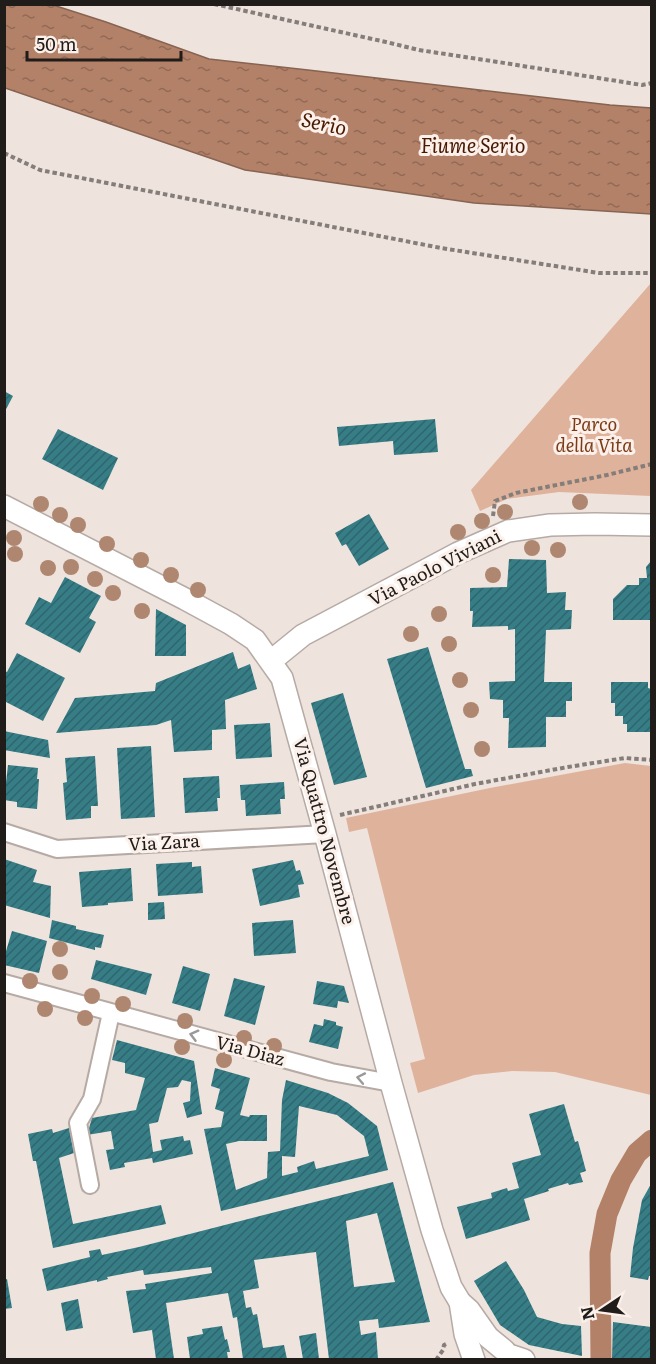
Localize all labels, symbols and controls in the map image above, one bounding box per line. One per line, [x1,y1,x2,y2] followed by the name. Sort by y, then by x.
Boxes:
[27,24,182,62] scale bar
[36,30,77,57] text: 50 m
[299,103,350,141] water label: Serio
[420,129,526,159] water label: Fiume Serio
[556,410,633,458] park label: Parco della Vita
[363,522,505,612] street label: Via Paolo Viviani
[288,734,363,927] street label: Via Quattro Novembre
[127,826,201,857] street label: Via Zara
[213,1027,288,1072] street label: Via Diaz
[189,1030,199,1043] one-way arrow
[356,1072,366,1085] one-way arrow
[572,1280,632,1340] north arrow
[573,1304,600,1323] text: N

